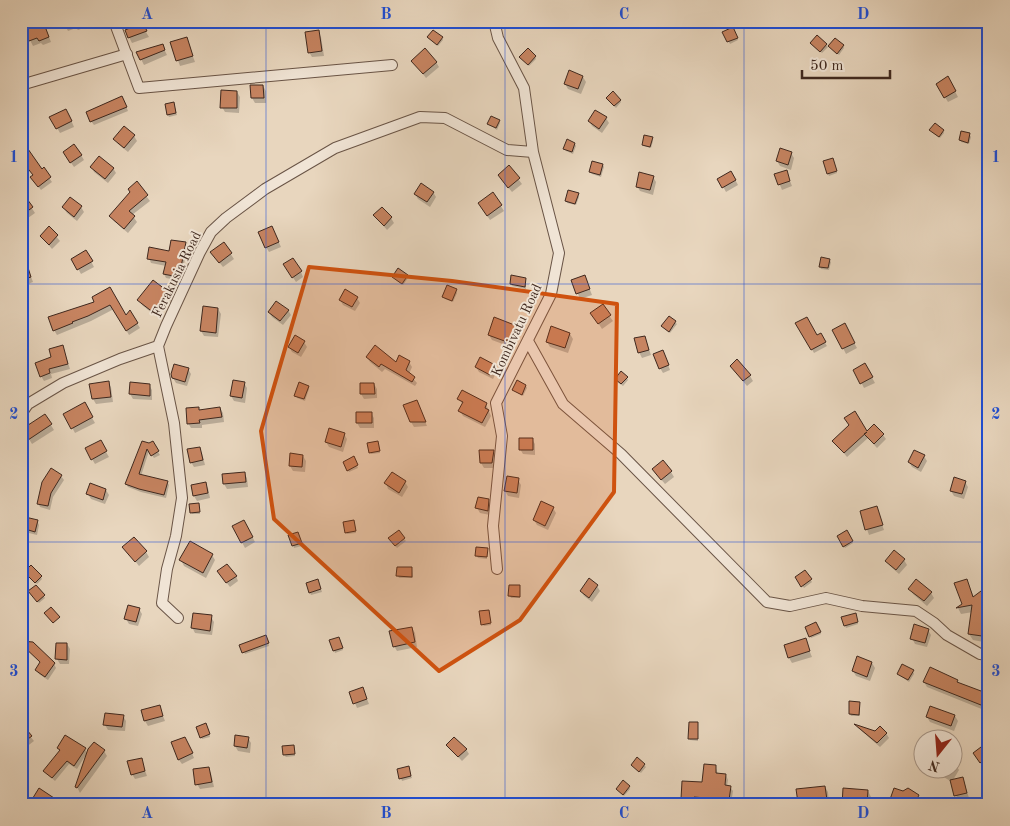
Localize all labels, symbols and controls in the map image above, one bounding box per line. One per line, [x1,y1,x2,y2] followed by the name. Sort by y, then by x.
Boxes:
[141,7,153,23] text: A
[380,7,392,23] text: B
[619,7,629,23] text: C
[857,7,869,23] text: D
[802,48,890,80] scale bar
[810,59,844,74] text: 50 m
[9,150,19,166] text: 1
[991,150,1001,166] text: 1
[150,229,204,320] street label: Ferakusia Road
[489,282,545,379] street label: Kombivatu Road
[9,407,19,423] text: 2
[991,407,1001,423] text: 2
[9,664,19,680] text: 3
[991,664,1001,680] text: 3
[912,728,962,778] north arrow
[927,757,942,774] text: N
[141,806,153,822] text: A
[380,806,392,822] text: B
[619,806,629,822] text: C
[857,806,869,822] text: D

